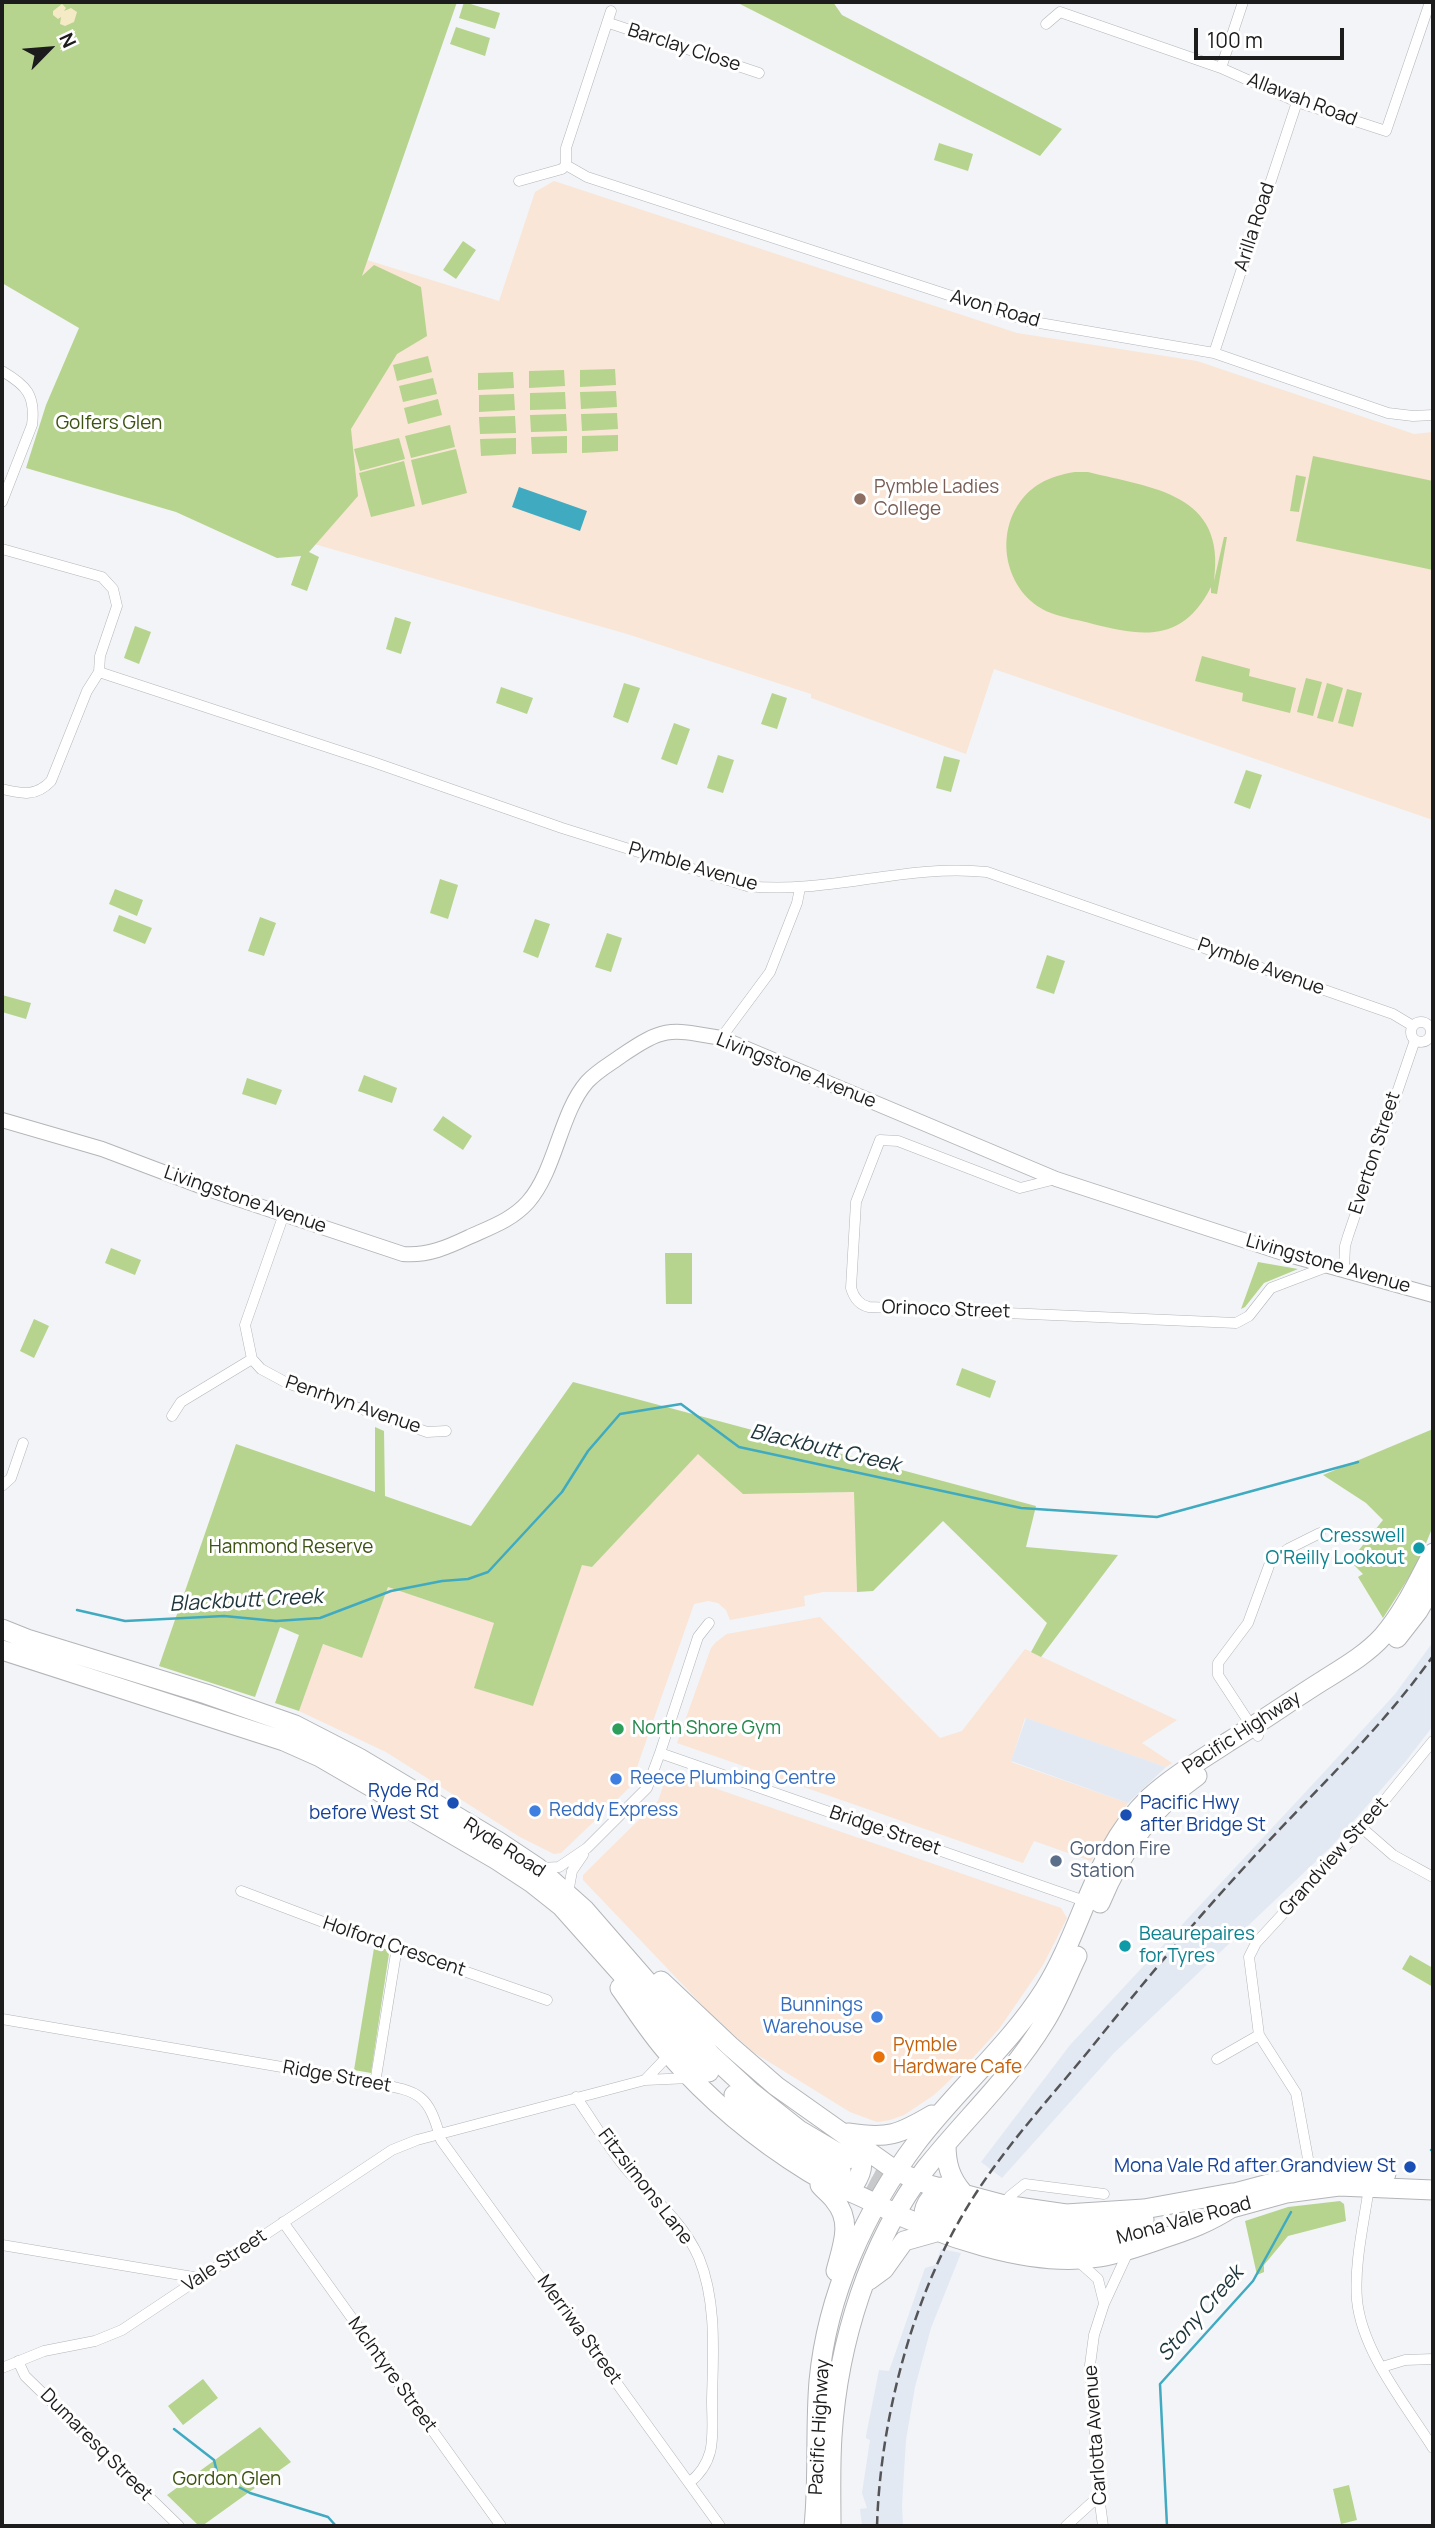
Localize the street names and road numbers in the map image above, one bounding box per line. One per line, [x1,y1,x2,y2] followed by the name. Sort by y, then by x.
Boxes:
[625,19,743,77] street label: Barclay Close
[1244,69,1360,131] street label: Allawah Road
[1230,180,1280,274] street label: Arilla Road
[948,285,1042,333] street label: Avon Road
[626,838,760,896] street label: Pymble Avenue
[1194,934,1328,1000] street label: Pymble Avenue
[713,1029,879,1113] street label: Livingstone Avenue
[1344,1089,1406,1217] street label: Everton Street
[161,1161,329,1239] street label: Livingstone Avenue
[1243,1230,1413,1298] street label: Livingstone Avenue
[881,1296,1011,1324] street label: Orinoco Street
[282,1371,424,1439] street label: Penrhyn Avenue
[1179,1686,1305,1780] street label: Pacific Highway
[1275,1793,1393,1921] street label: Grandview Street
[826,1801,944,1861] street label: Bridge Street
[459,1813,549,1883] street label: Ryde Road
[320,1912,468,1982] street label: Holford Crescent
[281,2056,393,2098] street label: Ridge Street
[593,2124,697,2250] street label: Fitzsimons Lane
[1114,2192,1254,2250] street label: Mona Vale Road
[179,2225,271,2297] street label: Vale Street
[532,2271,626,2389] street label: Merriwa Street
[343,2313,441,2437] street label: McIntyre Street
[805,2358,835,2496] street label: Pacific Highway
[1080,2364,1112,2506] street label: Carlotta Avenue
[35,2384,157,2506] street label: Dumaresq Street

